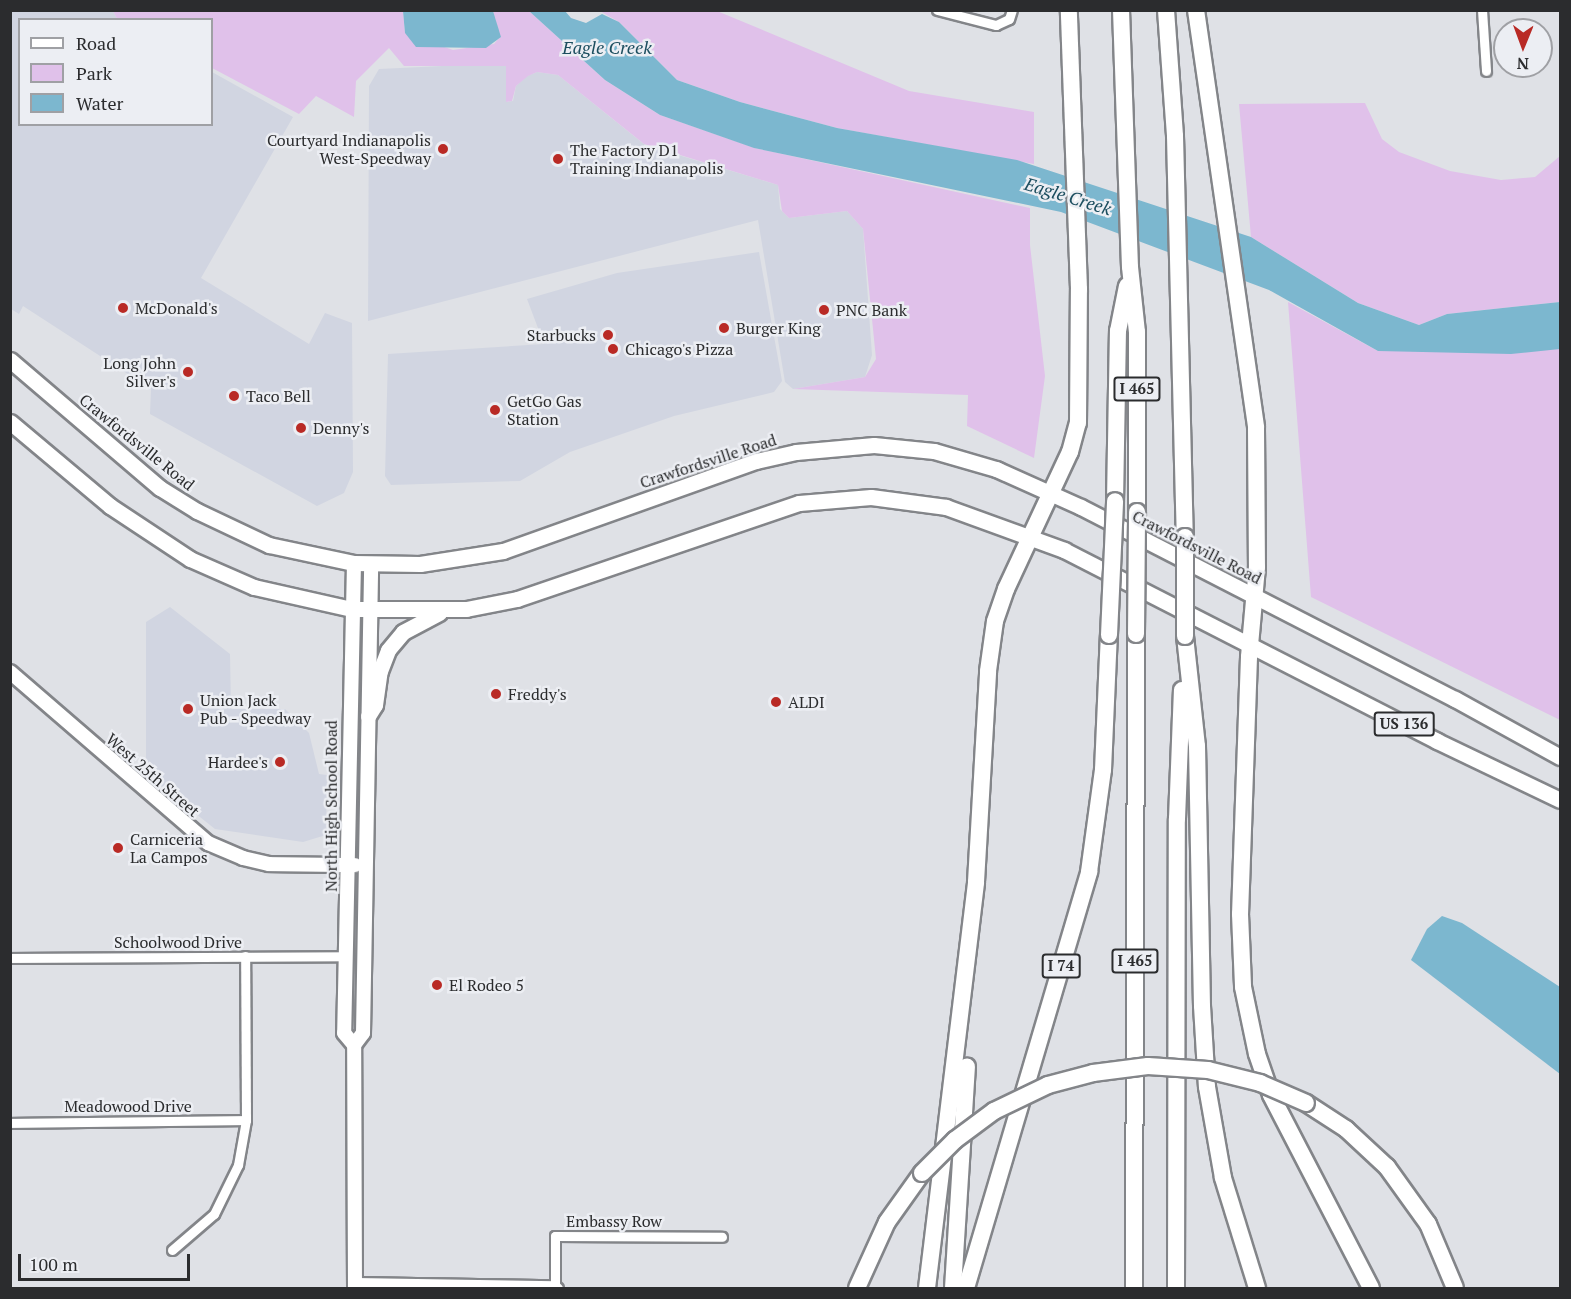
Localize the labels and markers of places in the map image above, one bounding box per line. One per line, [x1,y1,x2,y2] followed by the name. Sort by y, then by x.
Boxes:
[267,130,431,168] place label: Courtyard Indianapolis West-Speedway
[570,140,724,178] place label: The Factory D1 Training Indianapolis
[436,142,450,156] marker: Courtyard Indianapolis West-Speedway
[551,152,565,166] marker: The Factory D1 Training Indianapolis
[135,298,218,318] place label: McDonald's
[836,300,907,320] place label: PNC Bank
[116,301,130,315] marker: McDonald's
[817,303,831,317] marker: PNC Bank
[736,318,821,338] place label: Burger King
[717,321,731,335] marker: Burger King
[527,325,596,345] place label: Starbucks
[601,328,615,342] marker: Starbucks
[625,339,733,359] place label: Chicago's Pizza
[606,342,620,356] marker: Chicago's Pizza
[103,353,176,391] place label: Long John Silver's
[181,365,195,379] marker: Long John Silver's
[246,386,311,406] place label: Taco Bell
[227,389,241,403] marker: Taco Bell
[507,391,582,429] place label: GetGo Gas Station
[488,403,502,417] marker: GetGo Gas Station
[313,418,369,438] place label: Denny's
[294,421,308,435] marker: Denny's
[508,684,567,704] place label: Freddy's
[489,687,503,701] marker: Freddy's
[200,690,312,728] place label: Union Jack Pub - Speedway
[788,692,825,712] place label: ALDI
[769,695,783,709] marker: ALDI
[181,702,195,716] marker: Union Jack Pub - Speedway
[208,752,268,772] place label: Hardee's
[273,755,287,769] marker: Hardee's
[130,829,208,867] place label: Carniceria La Campos
[111,841,125,855] marker: Carniceria La Campos
[449,975,524,995] place label: El Rodeo 5
[430,978,444,992] marker: El Rodeo 5

